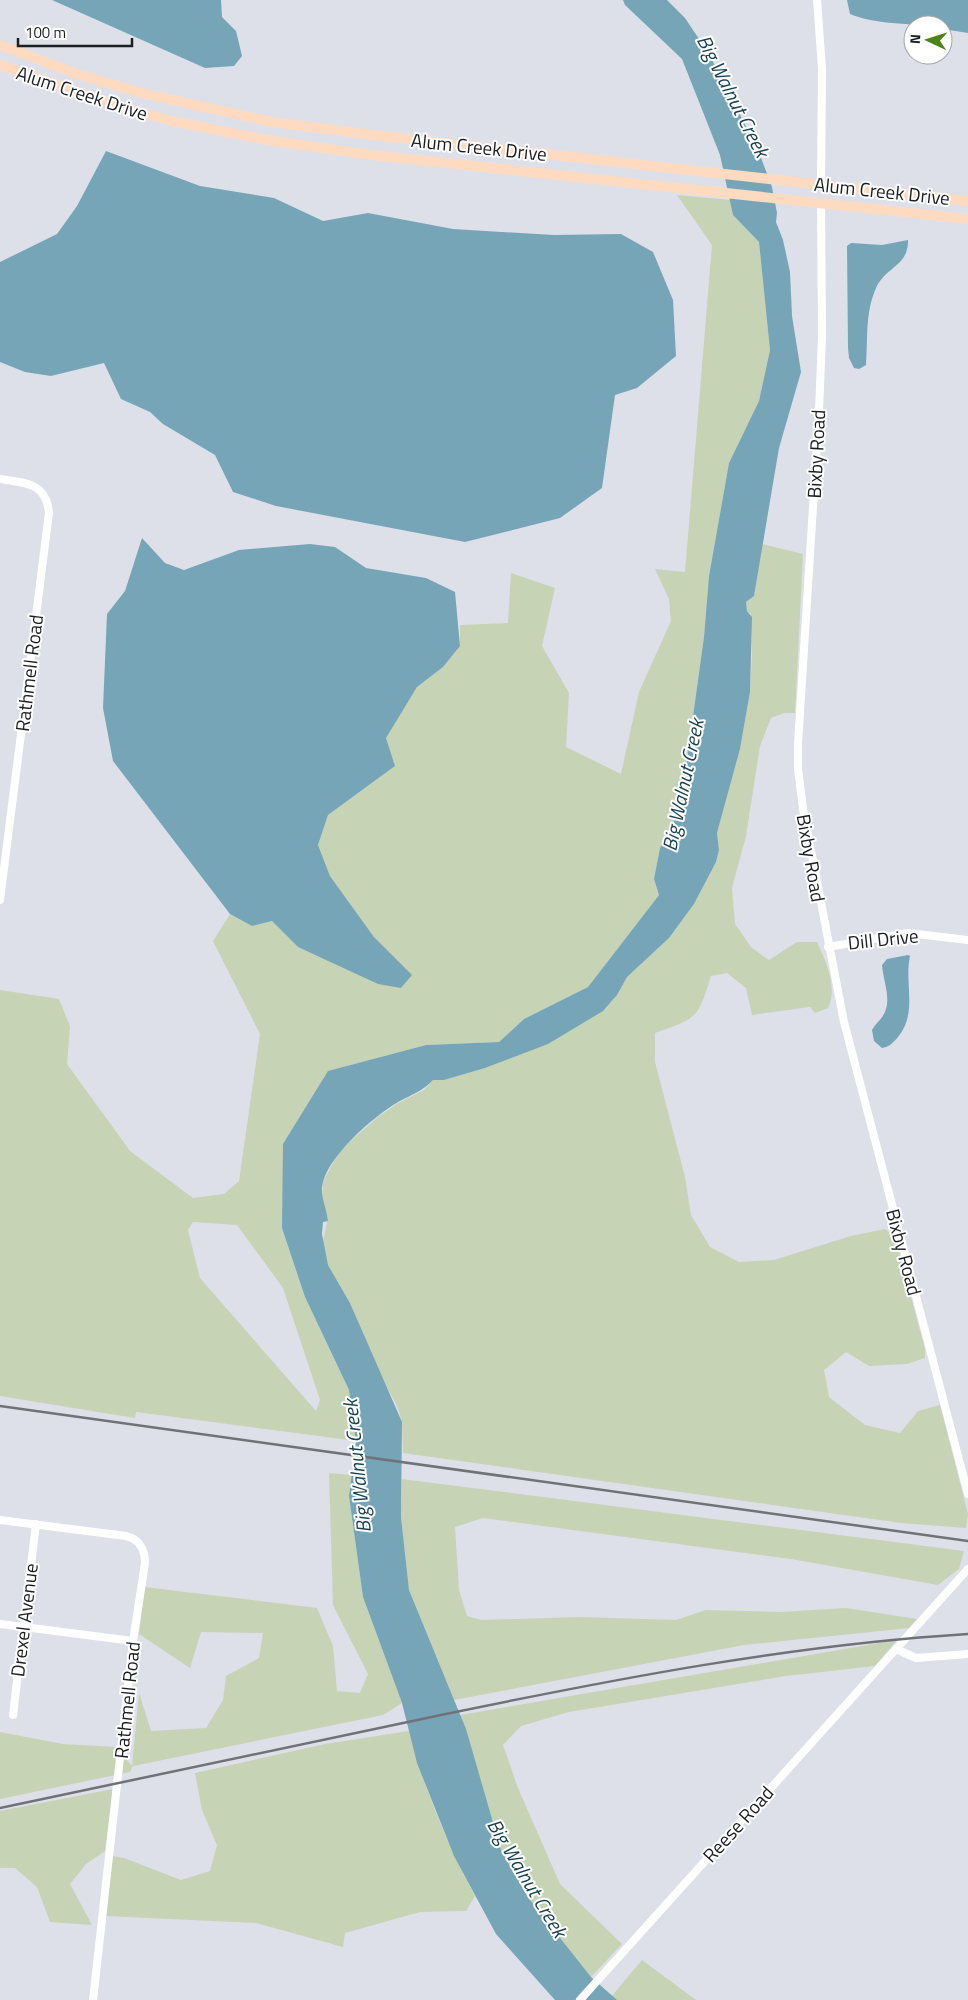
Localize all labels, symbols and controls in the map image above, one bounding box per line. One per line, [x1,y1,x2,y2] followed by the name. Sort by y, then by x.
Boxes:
[18,15,131,47] scale bar
[903,15,953,65] north arrow
[25,21,66,44] text: 100 m
[689,29,779,164] water label: Big Walnut Creek
[904,33,925,45] text: N
[13,58,152,127] street label: Alum Creek Drive
[410,125,548,168] street label: Alum Creek Drive
[813,169,951,212] street label: Alum Creek Drive
[799,409,832,499] street label: Bixby Road
[7,613,50,733] street label: Rathmell Road
[653,714,712,854] water label: Big Walnut Creek
[790,812,833,904] street label: Bixby Road
[846,920,920,957] street label: Dill Drive
[879,1205,930,1299] street label: Bixby Road
[334,1396,379,1534] water label: Big Walnut Creek
[2,1562,45,1678] street label: Drexel Avenue
[106,1640,147,1760] street label: Rathmell Road
[695,1779,780,1868] street label: Reese Road
[480,1812,576,1945] water label: Big Walnut Creek

